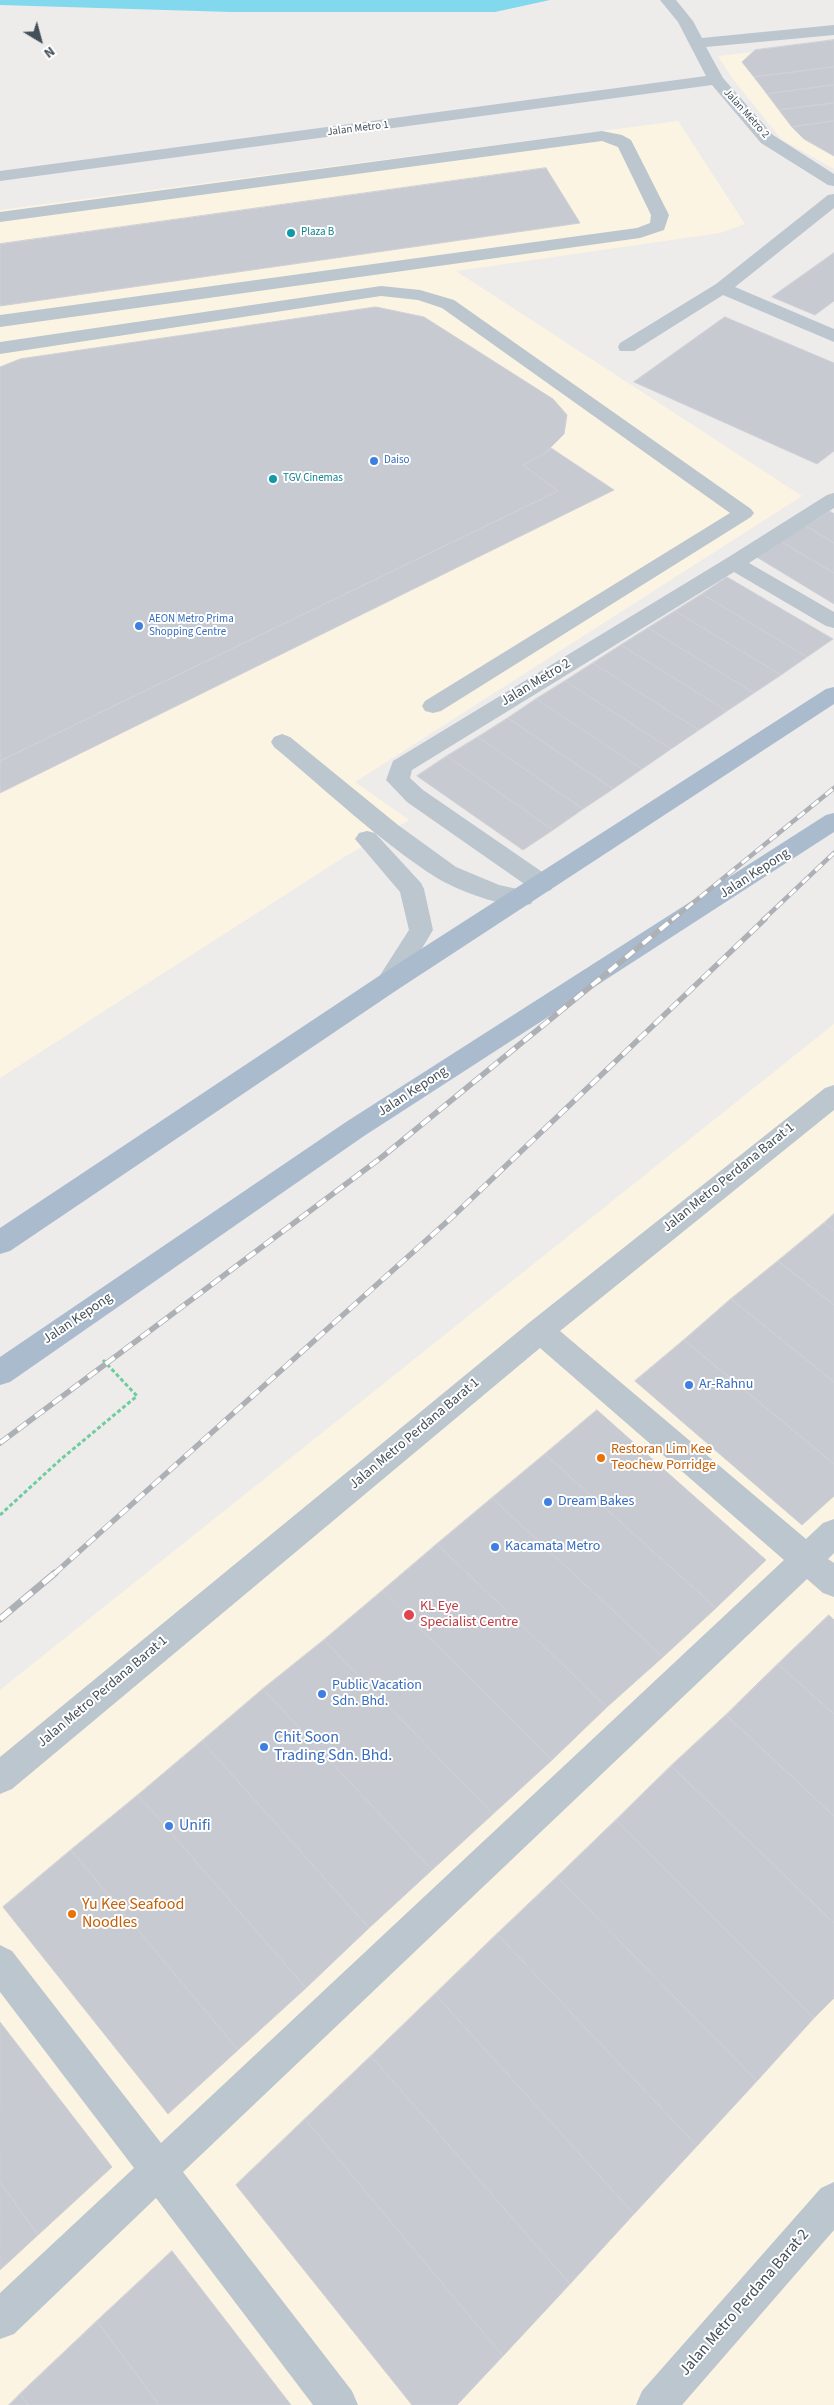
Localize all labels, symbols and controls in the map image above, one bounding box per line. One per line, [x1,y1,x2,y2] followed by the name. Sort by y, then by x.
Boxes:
[15,15,65,65] north arrow
[39,41,59,63] text: N
[720,87,772,141] street label: Jalan Metro 2
[327,119,389,139] street label: Jalan Metro 1
[301,226,334,240] place label: Plaza B
[285,227,297,239] marker: Plaza B
[384,454,410,468] place label: Daiso
[368,455,380,467] marker: Daiso
[283,472,343,486] place label: TGV Cinemas
[267,473,279,485] marker: TGV Cinemas
[149,613,234,639] place label: AEON Metro Prima Shopping Centre
[133,620,145,632] marker: AEON Metro Prima Shopping Centre
[498,656,574,710] street label: Jalan Metro 2
[717,845,793,903] street label: Jalan Kepong
[375,1063,451,1121] street label: Jalan Kepong
[660,1120,798,1236] street label: Jalan Metro Perdana Barat 1
[40,1290,116,1348] street label: Jalan Kepong
[347,1375,483,1493] street label: Jalan Metro Perdana Barat 1
[699,1377,753,1393] place label: Ar-Rahnu
[683,1379,695,1391] marker: Ar-Rahnu
[611,1442,716,1474] place label: Restoran Lim Kee Teochew Porridge
[595,1452,607,1464] marker: Restoran Lim Kee Teochew Porridge
[558,1494,634,1510] place label: Dream Bakes
[542,1496,554,1508] marker: Dream Bakes
[505,1539,600,1555] place label: Kacamata Metro
[489,1541,501,1553] marker: Kacamata Metro
[420,1599,518,1631] place label: KL Eye Specialist Centre
[402,1608,416,1622] marker: KL Eye Specialist Centre
[35,1633,171,1751] street label: Jalan Metro Perdana Barat 1
[332,1678,422,1710] place label: Public Vacation Sdn. Bhd.
[316,1688,328,1700] marker: Public Vacation Sdn. Bhd.
[274,1728,392,1766] place label: Chit Soon Trading Sdn. Bhd.
[258,1741,270,1753] marker: Chit Soon Trading Sdn. Bhd.
[179,1816,211,1836] place label: Unifi
[163,1820,175,1832] marker: Unifi
[82,1895,184,1933] place label: Yu Kee Seafood Noodles
[66,1908,78,1920] marker: Yu Kee Seafood Noodles
[676,2226,814,2380] street label: Jalan Metro Perdana Barat 2

